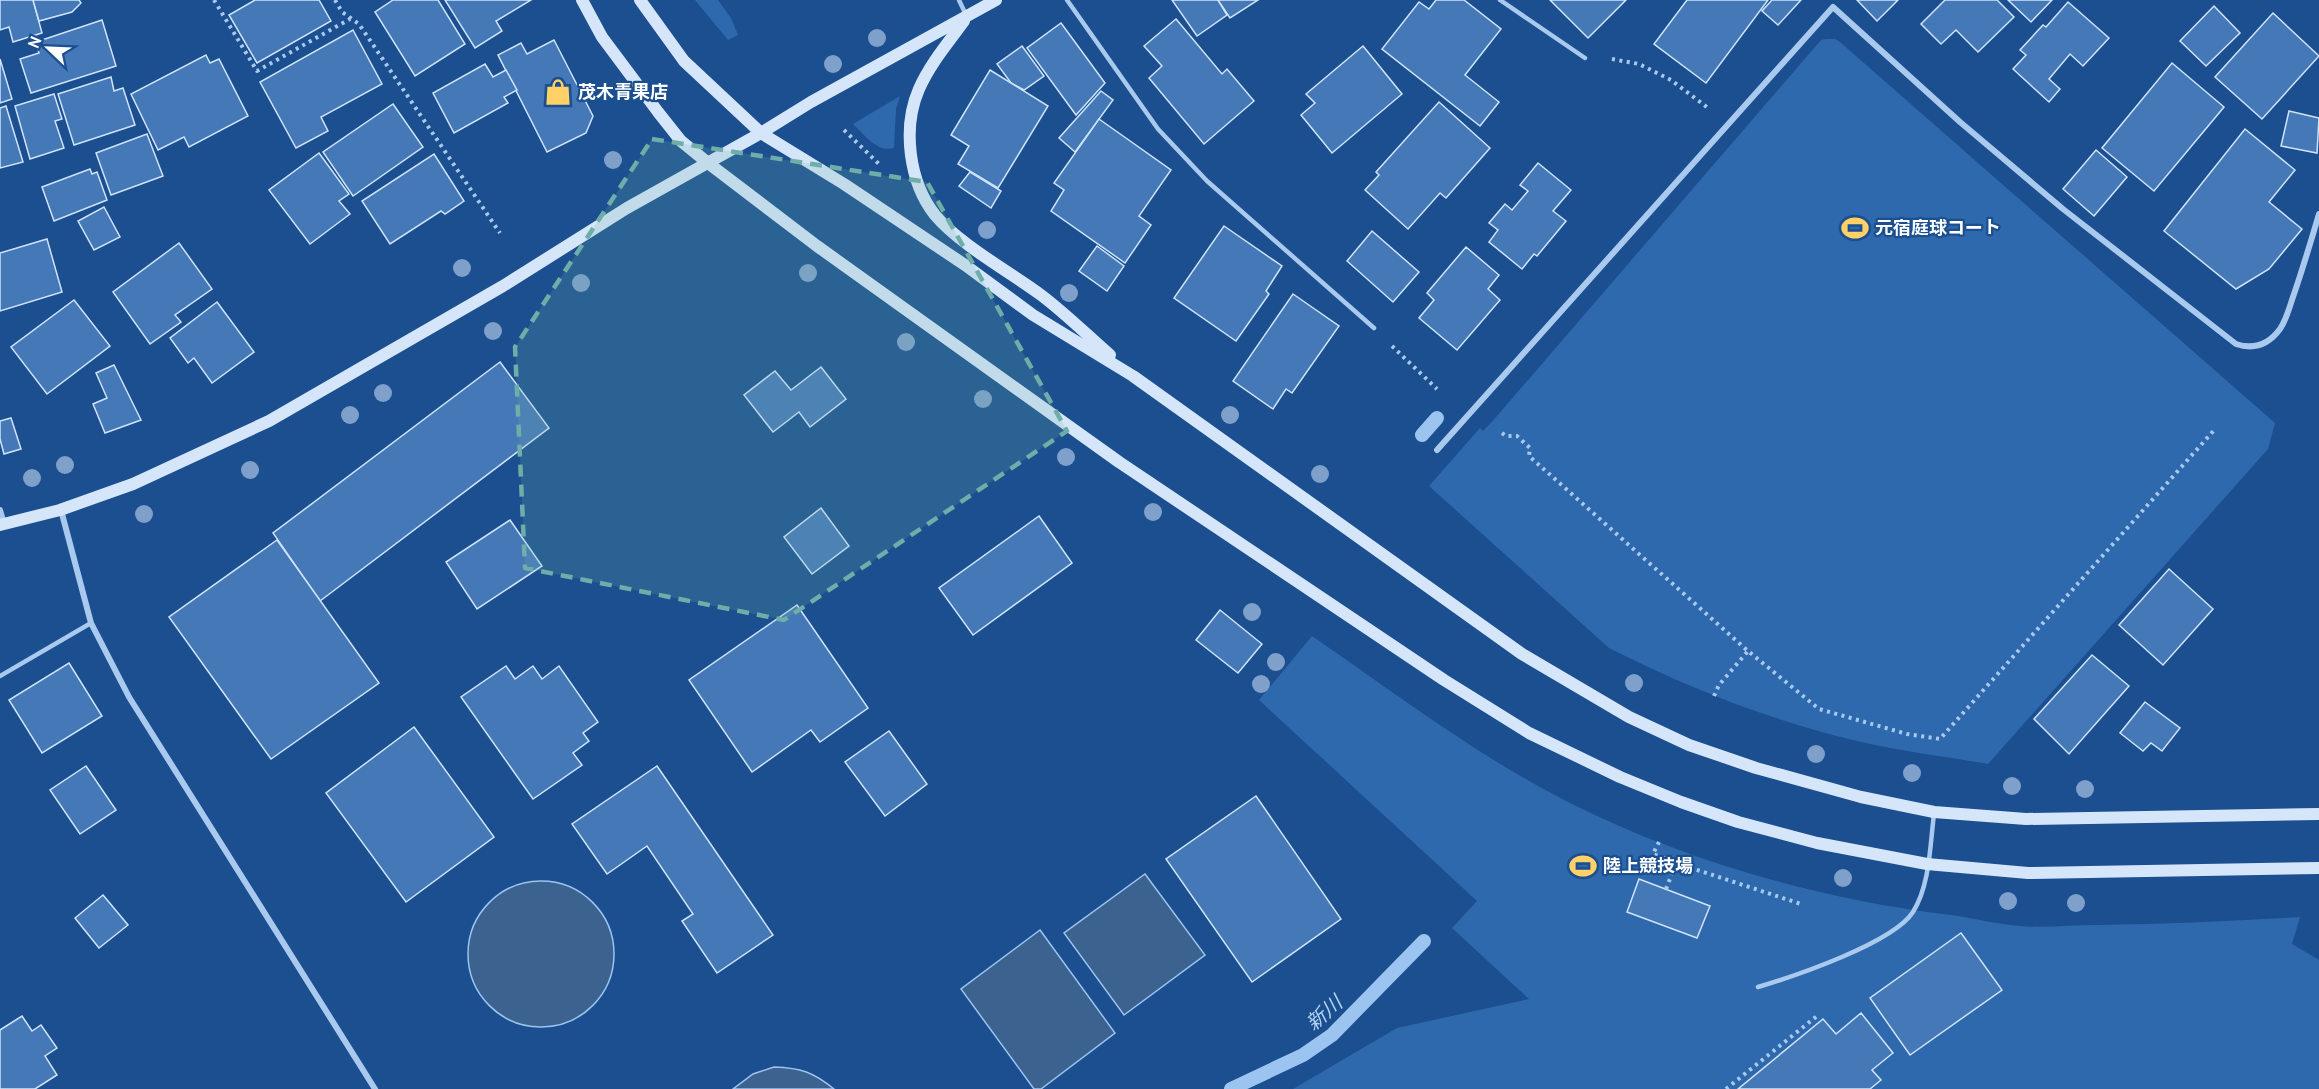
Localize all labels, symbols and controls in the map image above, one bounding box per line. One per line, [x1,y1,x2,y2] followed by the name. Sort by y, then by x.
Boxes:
[18,18,78,78] north arrow
[23,33,45,51] text: N
[543,77,573,107] shop icon: 茂木青果店
[578,80,668,103] place label: 茂木青果店
[1840,213,1870,243] sports icon: 元宿庭球コート
[1875,216,2001,239] place label: 元宿庭球コート
[1568,851,1598,881] sports icon: 陸上競技場
[1603,854,1693,877] place label: 陸上競技場
[1300,989,1349,1036] water label: 新川

